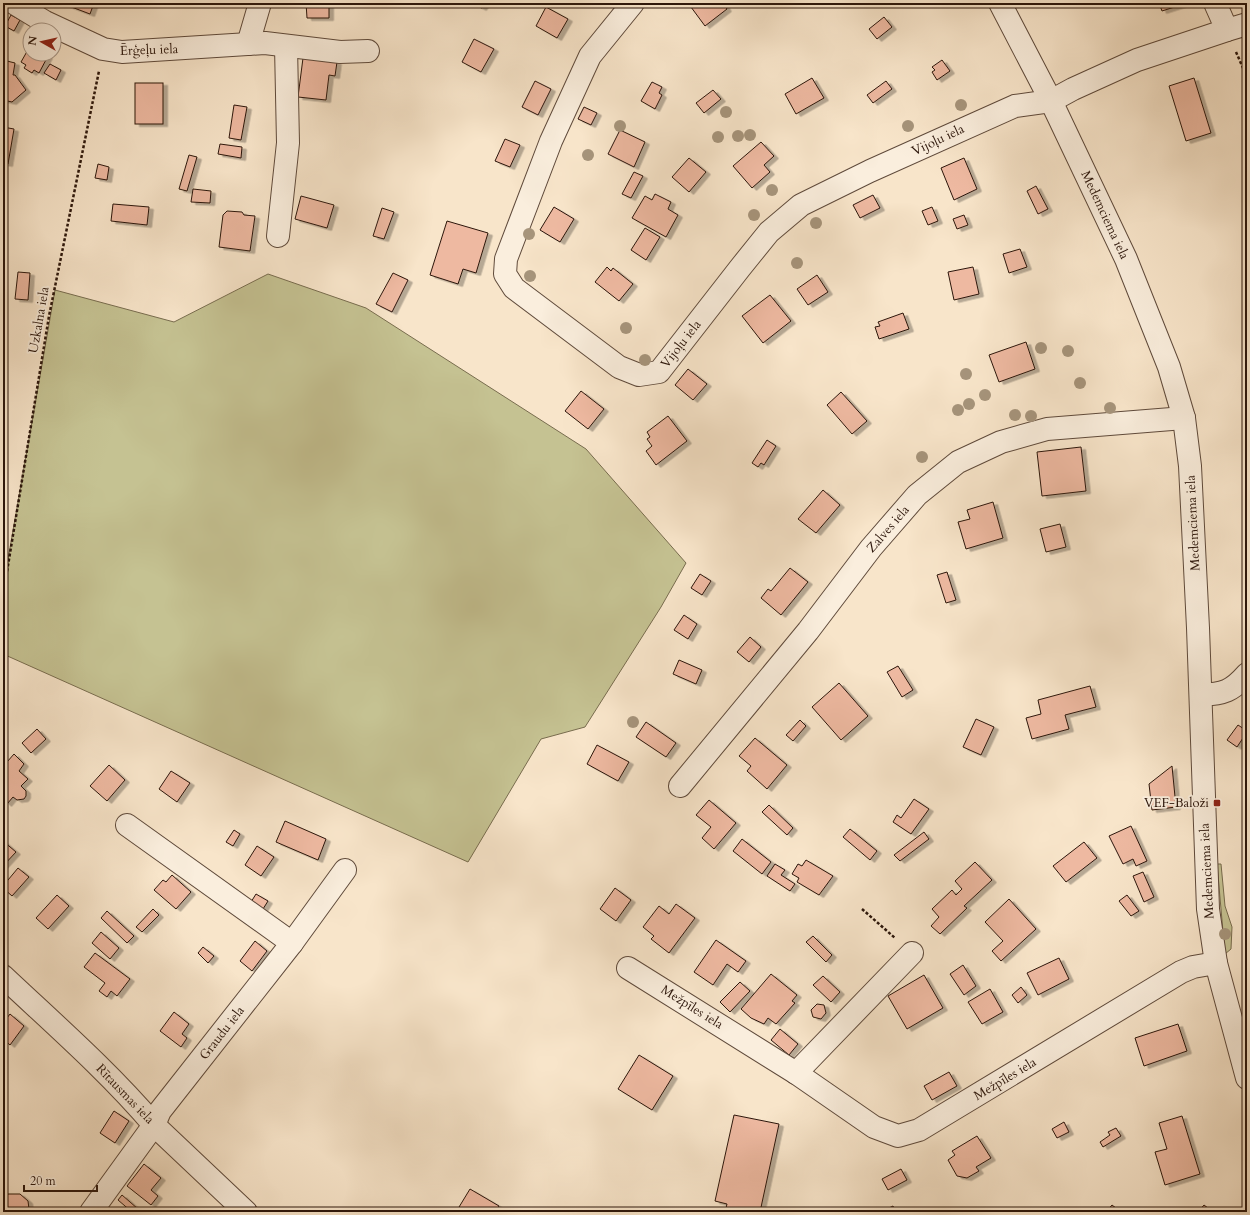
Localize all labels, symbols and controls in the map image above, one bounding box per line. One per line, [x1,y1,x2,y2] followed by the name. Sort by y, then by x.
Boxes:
[22,22,62,62] north arrow
[25,34,41,46] text: N
[120,40,179,60] street label: Ērģeļu iela
[909,120,968,160] street label: Vijoļu iela
[1077,168,1134,263] street label: Medemciema iela
[24,285,54,355] street label: Uzkalna iela
[657,316,706,372] street label: Vijoļu iela
[1181,474,1205,571] street label: Medemciema iela
[863,501,914,556] street label: Zalves iela
[1144,794,1209,812] place label: VEF-Baloži
[1212,798,1222,808] marker: VEF-Baloži
[1195,822,1219,919] street label: Medemciema iela
[657,981,727,1033] street label: Mežpīles iela
[195,1002,249,1064] street label: Graudu iela
[970,1053,1040,1105] street label: Mežpīles iela
[92,1060,158,1128] street label: Rītausmas iela
[24,1167,97,1193] scale bar
[30,1173,57,1189] text: 20 m

